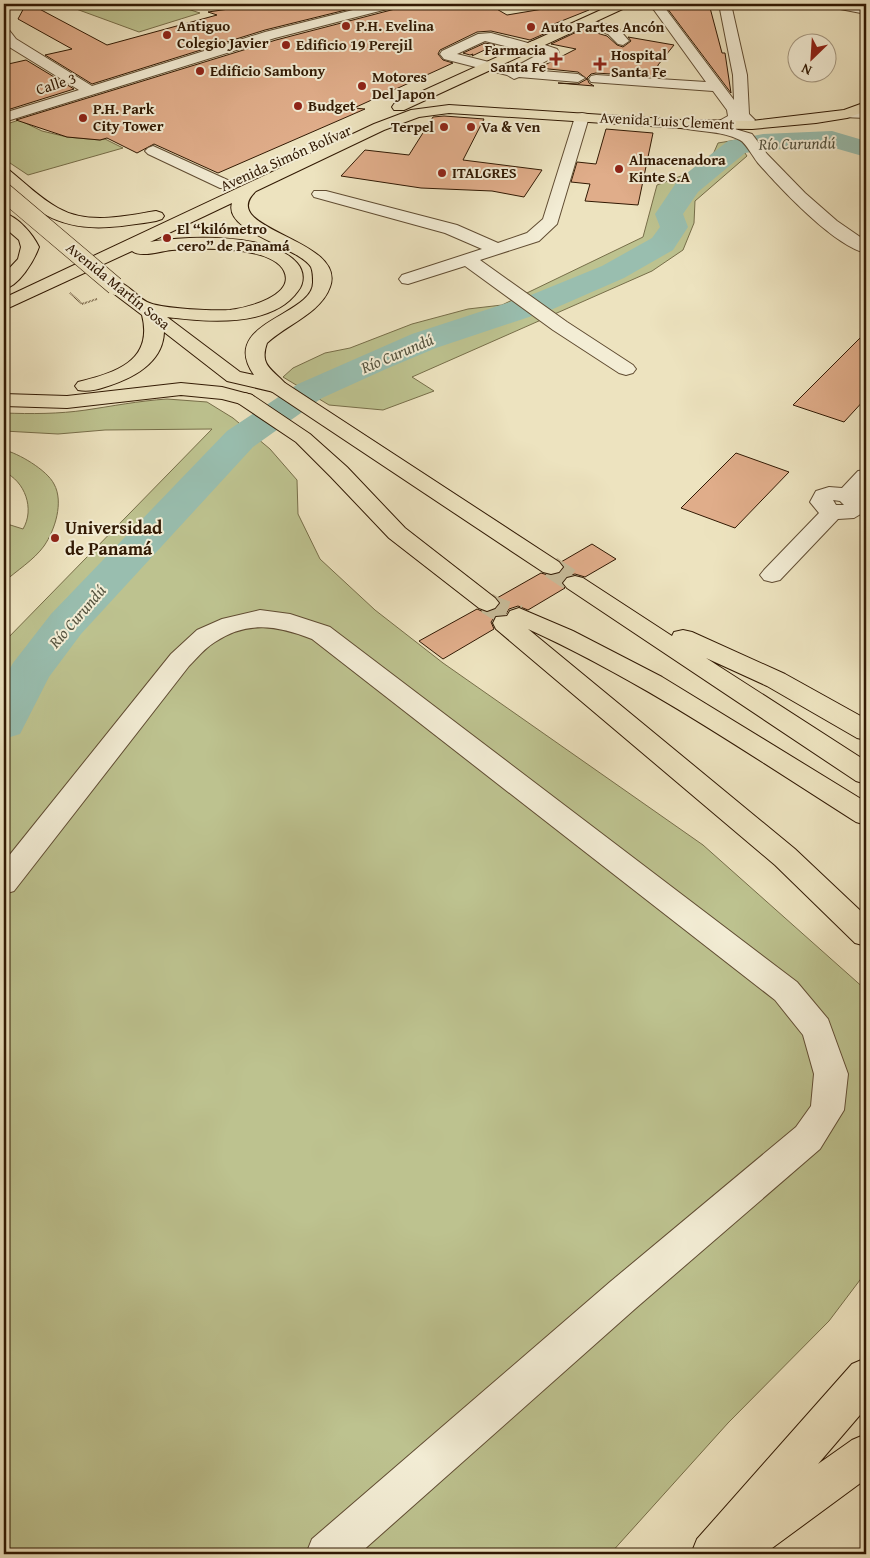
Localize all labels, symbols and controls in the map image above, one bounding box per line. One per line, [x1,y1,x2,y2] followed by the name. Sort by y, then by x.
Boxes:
[177,15,269,53] place label: Antiguo Colegio Javier
[356,15,434,36] place label: P.H. Evelina
[541,16,665,37] place label: Auto Partes Ancón
[340,20,352,32] marker: P.H. Evelina
[525,21,537,33] marker: Auto Partes Ancón
[161,29,173,41] marker: Antiguo Colegio Javier
[788,32,838,82] north arrow
[296,34,413,55] place label: Edificio 19 Perejil
[280,39,292,51] marker: Edificio 19 Perejil
[484,39,546,77] place label: Farmacia Santa Fe
[611,44,667,82] place label: Hospital Santa Fe
[550,53,562,65] marker: Farmacia Santa Fe
[593,57,607,71] marker: Hospital Santa Fe
[797,58,815,81] text: N
[210,60,325,81] place label: Edificio Sambony
[194,65,206,77] marker: Edificio Sambony
[372,66,435,104] place label: Motores Del Japon
[33,67,79,100] street label: Calle 3
[356,80,368,92] marker: Motores Del Japon
[308,95,356,116] place label: Budget
[93,98,164,136] place label: P.H. Park City Tower
[292,100,304,112] marker: Budget
[599,106,736,135] street label: Avenida Luis Clement
[77,112,89,124] marker: P.H. Park City Tower
[391,116,434,137] place label: Terpel
[481,116,540,137] place label: Va & Ven
[217,119,355,196] street label: Avenida Simón Bolívar
[438,121,450,133] marker: Terpel
[465,121,477,133] marker: Va & Ven
[757,130,836,156] water label: Río Curundú
[629,149,726,187] place label: Almacenadora Kinte S.A
[452,162,517,183] place label: ITALGRES
[613,163,625,175] marker: Almacenadora Kinte S.A
[436,167,448,179] marker: ITALGRES
[177,218,290,256] place label: El “kilómetro cero” de Panamá
[161,232,173,244] marker: El “kilómetro cero” de Panamá
[62,237,175,334] street label: Avenida Martín Sosa
[356,327,437,379] water label: Río Curundú
[65,514,163,562] place label: Universidad de Panamá
[49,532,61,544] marker: Universidad de Panamá
[42,579,111,654] water label: Río Curundú

